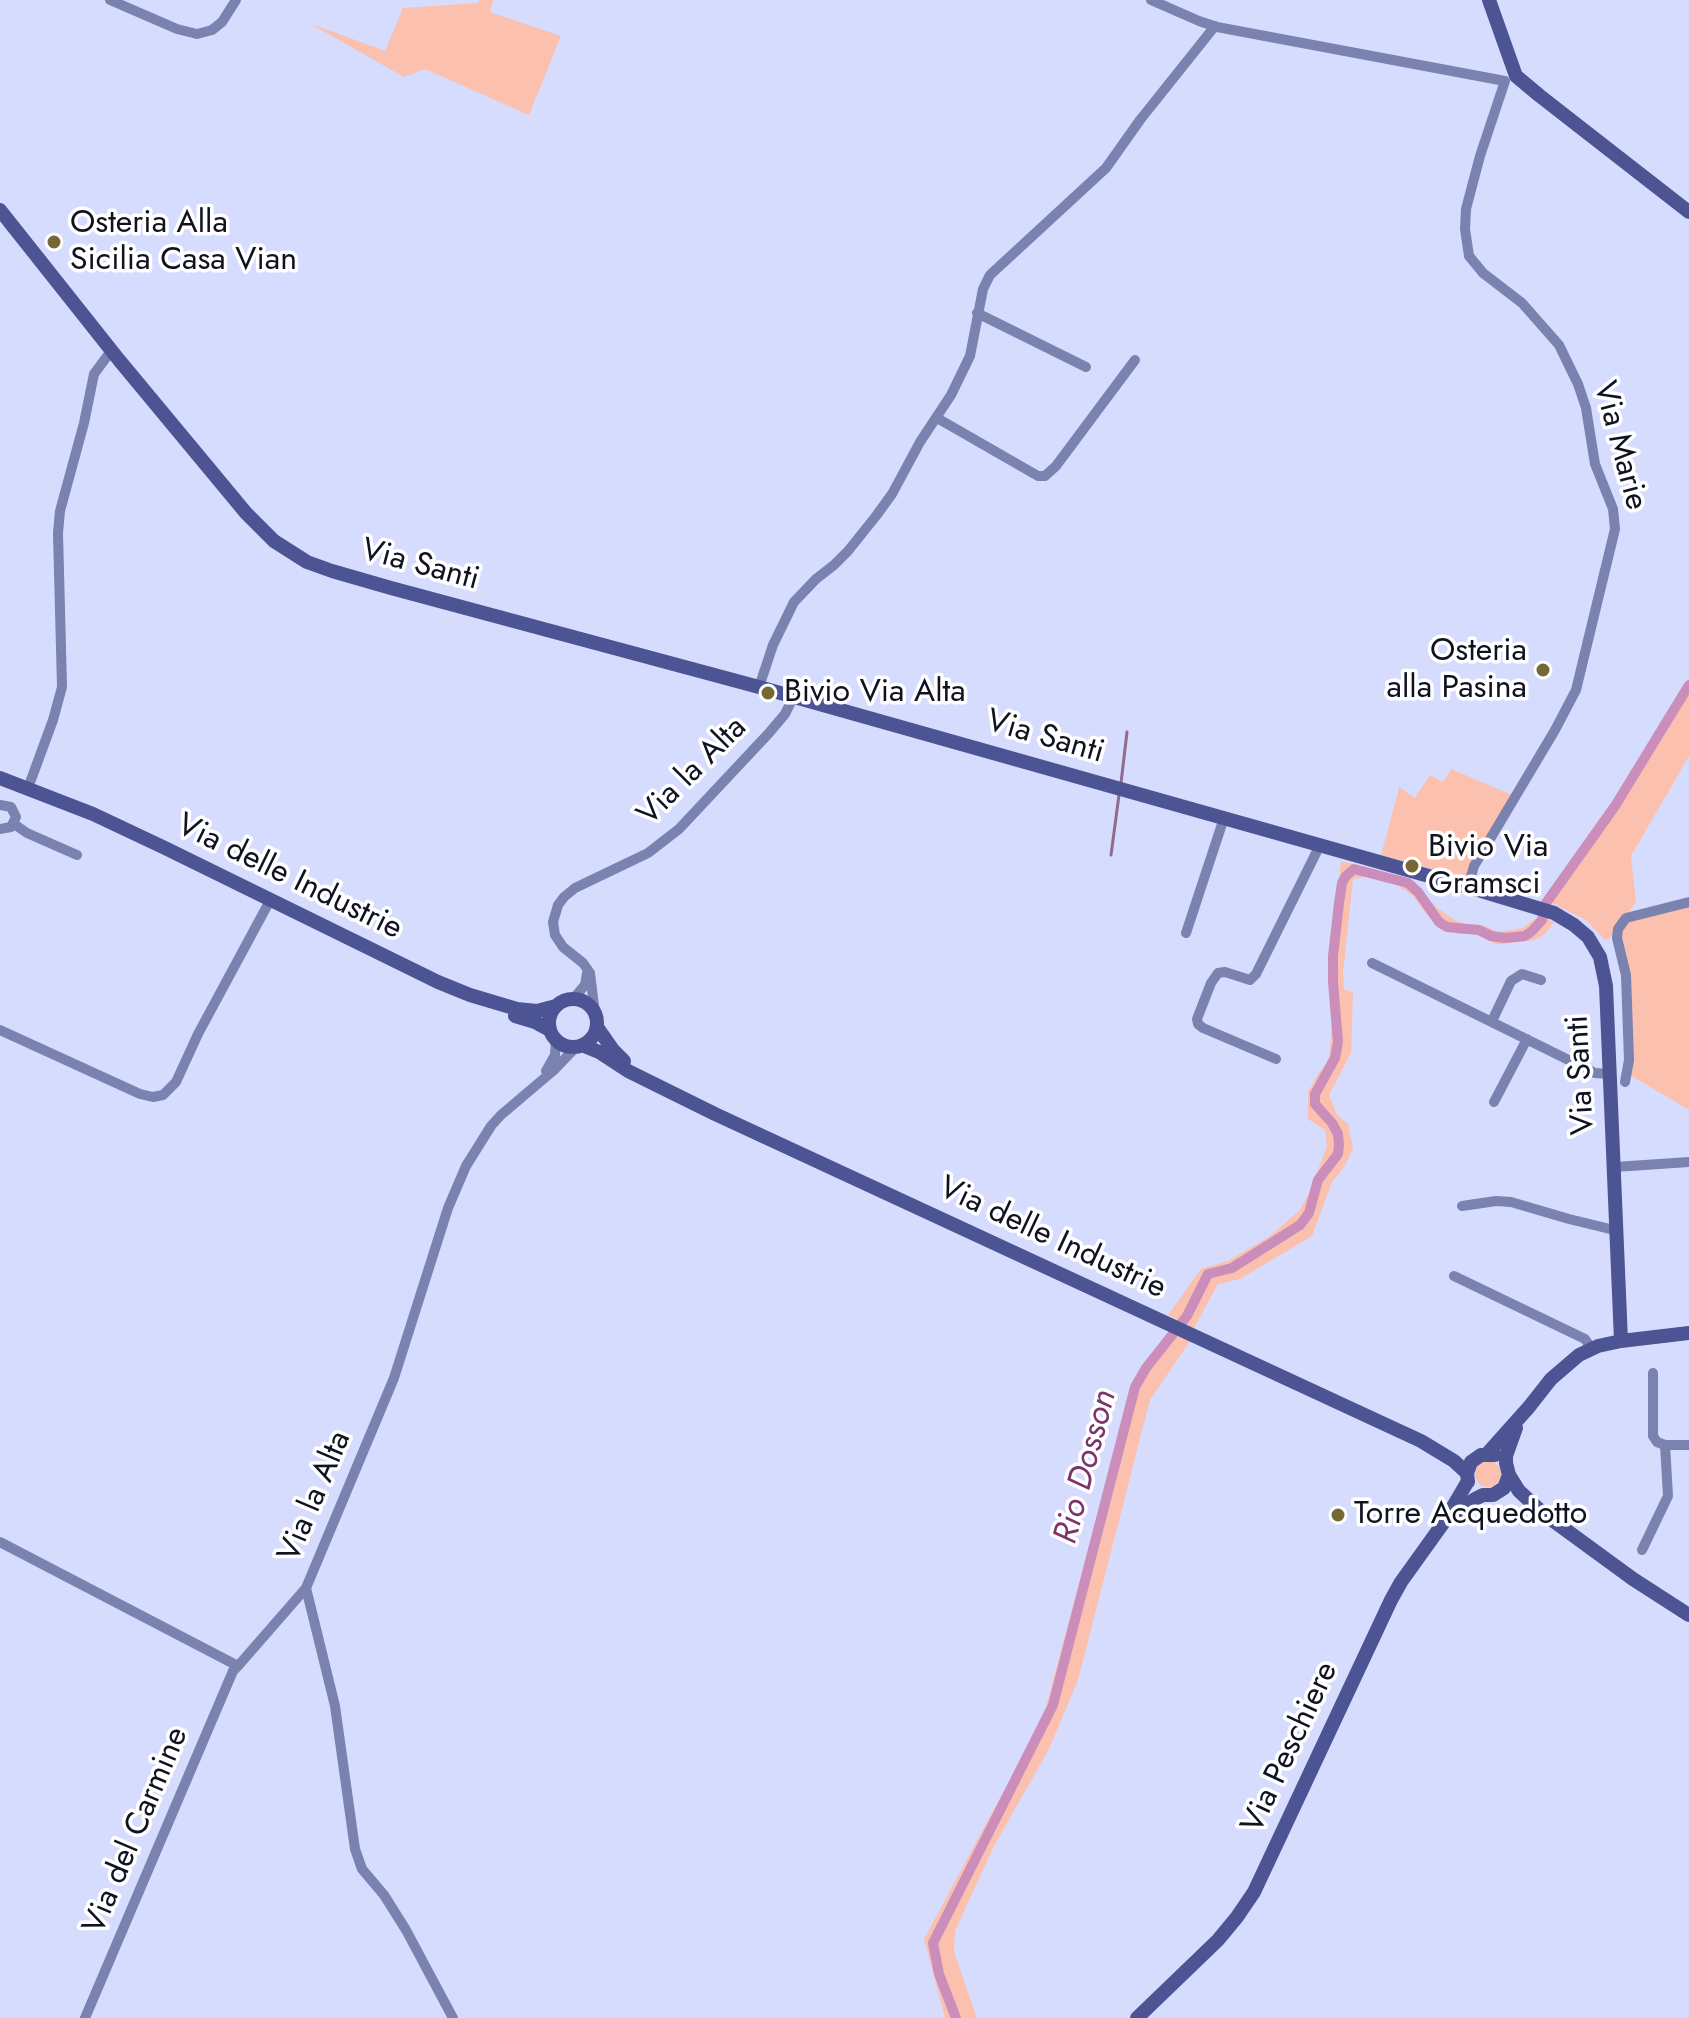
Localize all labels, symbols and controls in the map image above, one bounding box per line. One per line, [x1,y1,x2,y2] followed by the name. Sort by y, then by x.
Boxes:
[70,205,297,280] place label: Osteria Alla Sicilia Casa Vian
[45,233,63,251] marker: Osteria Alla Sicilia Casa Vian
[1583,378,1655,514] street label: Via Marie
[357,532,483,600] street label: Via Santi
[1387,633,1527,708] place label: Osteria alla Pasina
[1534,661,1552,679] marker: Osteria alla Pasina
[784,674,966,712] place label: Bivio Via Alta
[759,684,777,702] marker: Bivio Via Alta
[982,703,1108,773] street label: Via Santi
[631,710,755,834] street label: Via la Alta
[170,807,408,949] street label: Via delle Industrie
[1428,829,1548,904] place label: Bivio Via Gramsci
[1403,857,1421,875] marker: Bivio Via Gramsci
[1560,1014,1604,1136] street label: Via Santi
[932,1170,1172,1308] street label: Via delle Industrie
[1047,1386,1127,1548] water label: Rio Dosson
[271,1426,361,1568] street label: Via la Alta
[1354,1496,1587,1534] place label: Torre Acquedotto
[1329,1506,1347,1524] marker: Torre Acquedotto
[1235,1656,1347,1840] street label: Via Peschiere
[76,1722,198,1940] street label: Via del Carmine

